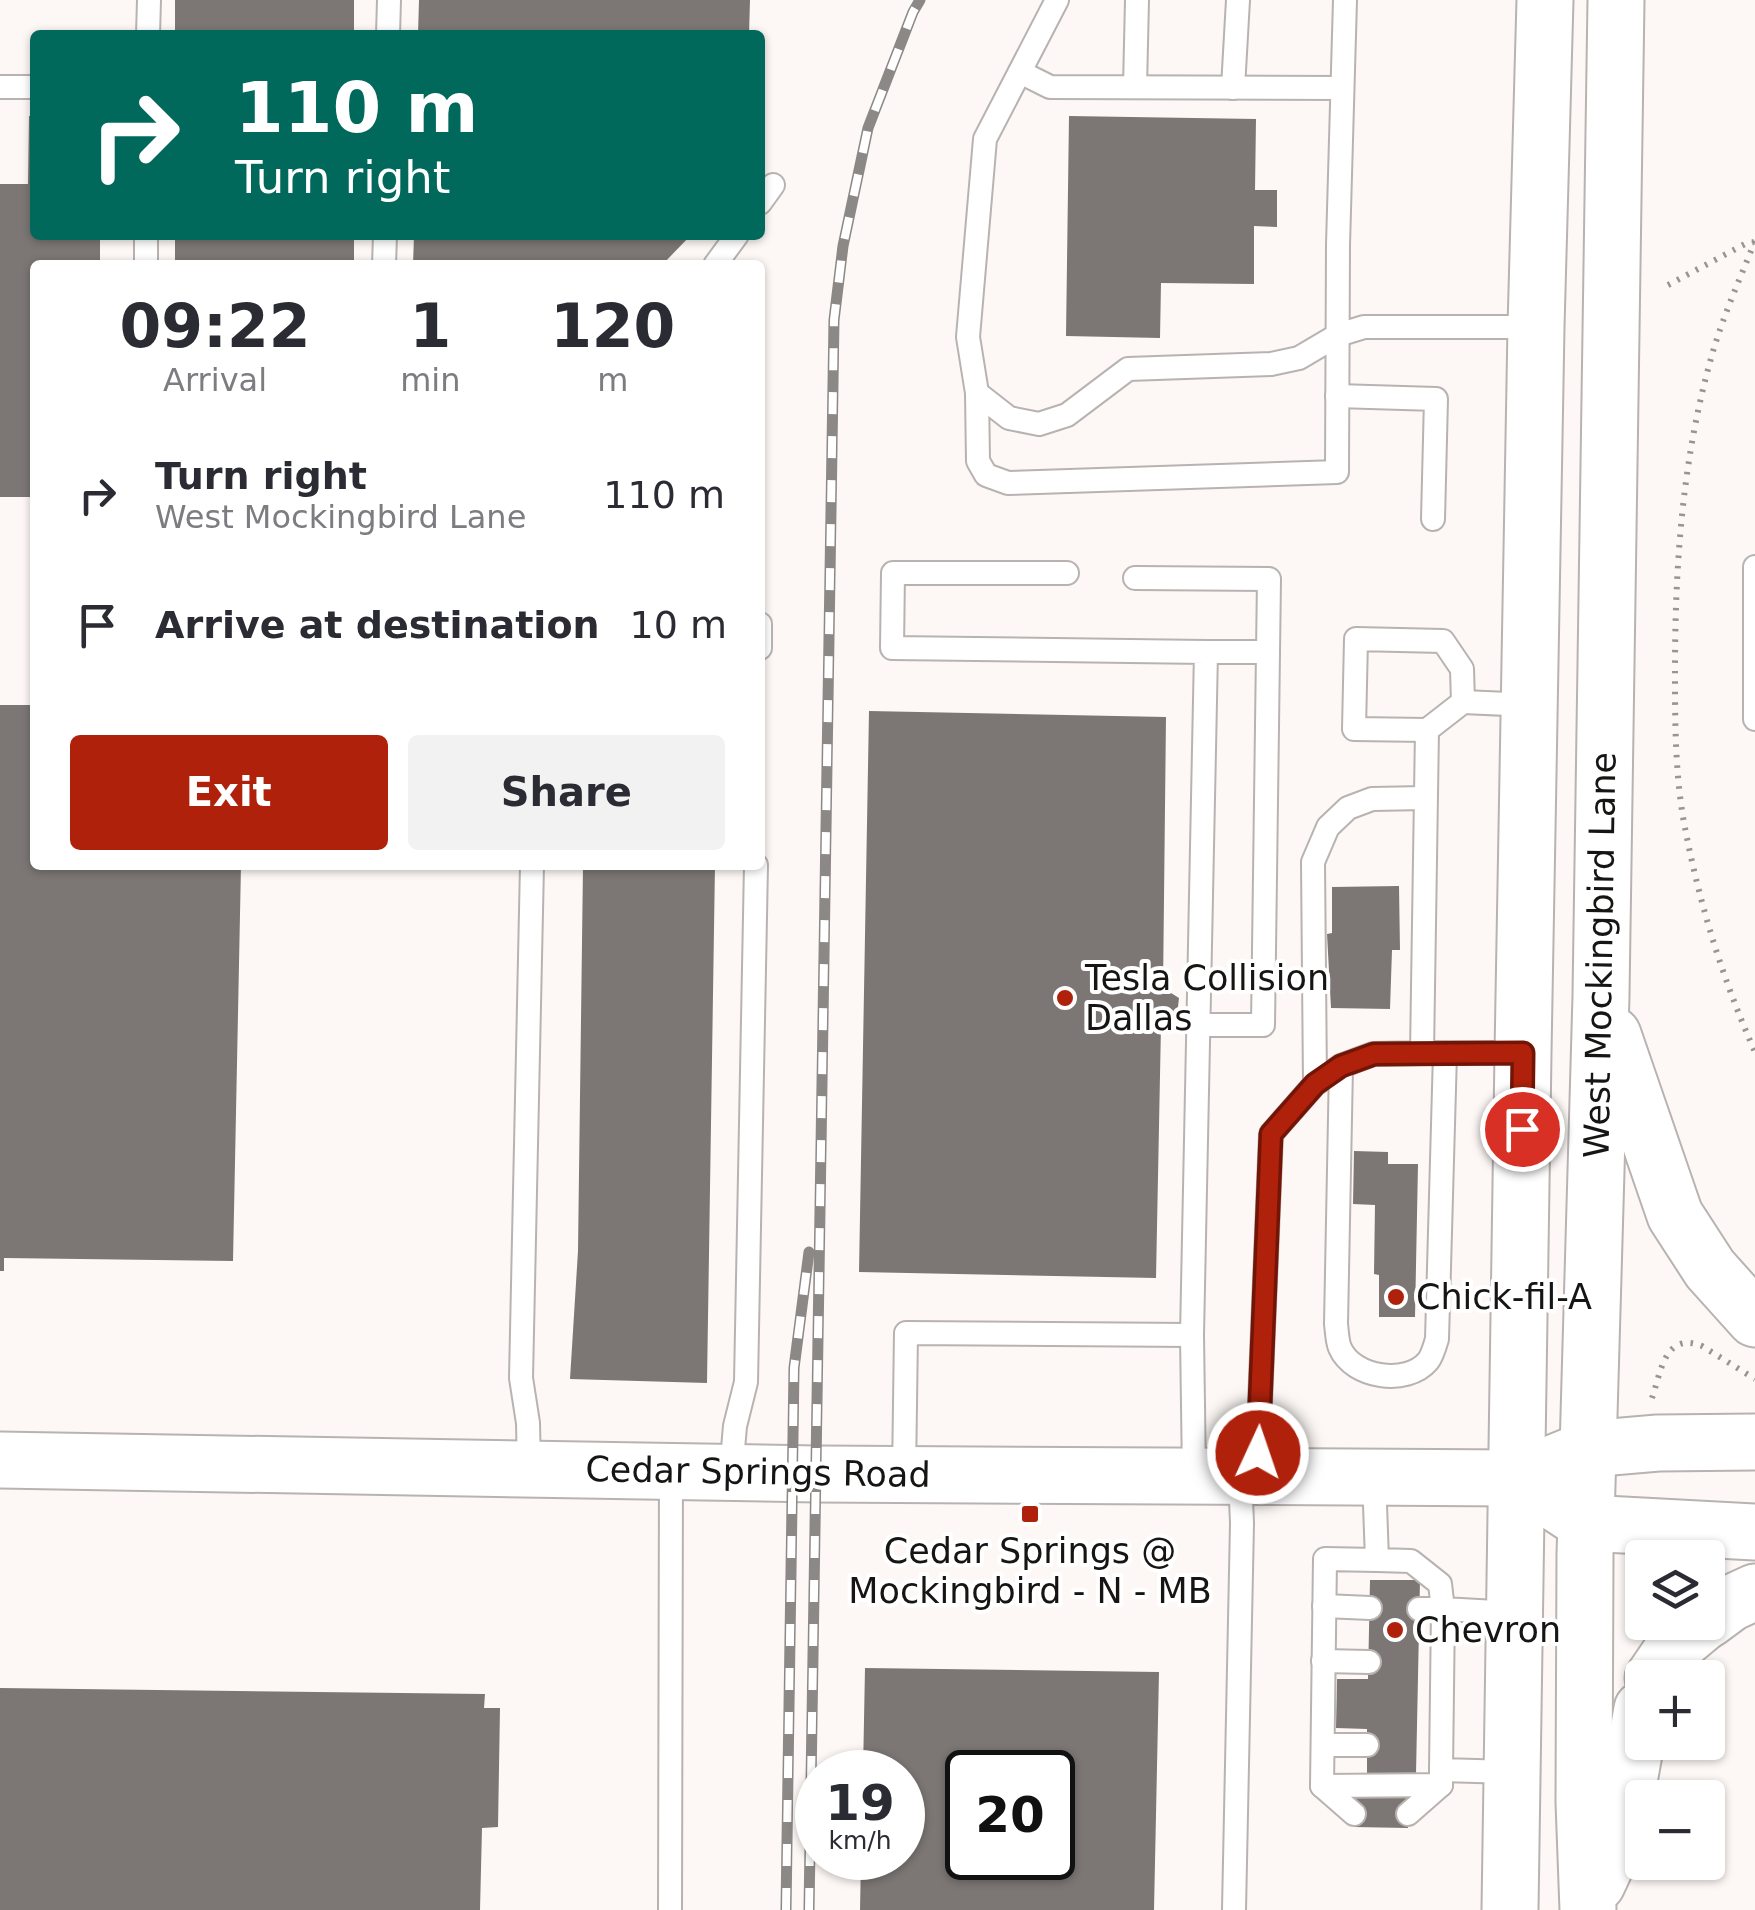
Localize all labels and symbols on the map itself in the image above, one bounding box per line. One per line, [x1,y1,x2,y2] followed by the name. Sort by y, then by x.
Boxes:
[1576,752,1624,1158] street label: West Mockingbird Lane
[1084,958,1329,1038] place label: Tesla Collision Dallas
[1054,987,1076,1009] marker: Tesla Collision Dallas
[1480,1087,1565,1172] pin
[1416,1277,1592,1317] place label: Chick-fil-A
[1385,1286,1407,1308] marker: Chick-fil-A
[1206,1401,1310,1505] position arrow
[585,1449,931,1495] street label: Cedar Springs Road
[1019,1503,1041,1525] marker: Cedar Springs @ Mockingbird - N - MB
[848,1531,1212,1611] place label: Cedar Springs @ Mockingbird - N - MB
[1415,1610,1561,1650] place label: Chevron
[1384,1619,1406,1641] marker: Chevron
[945,1750,1075,1880] speed limit sign: 20

